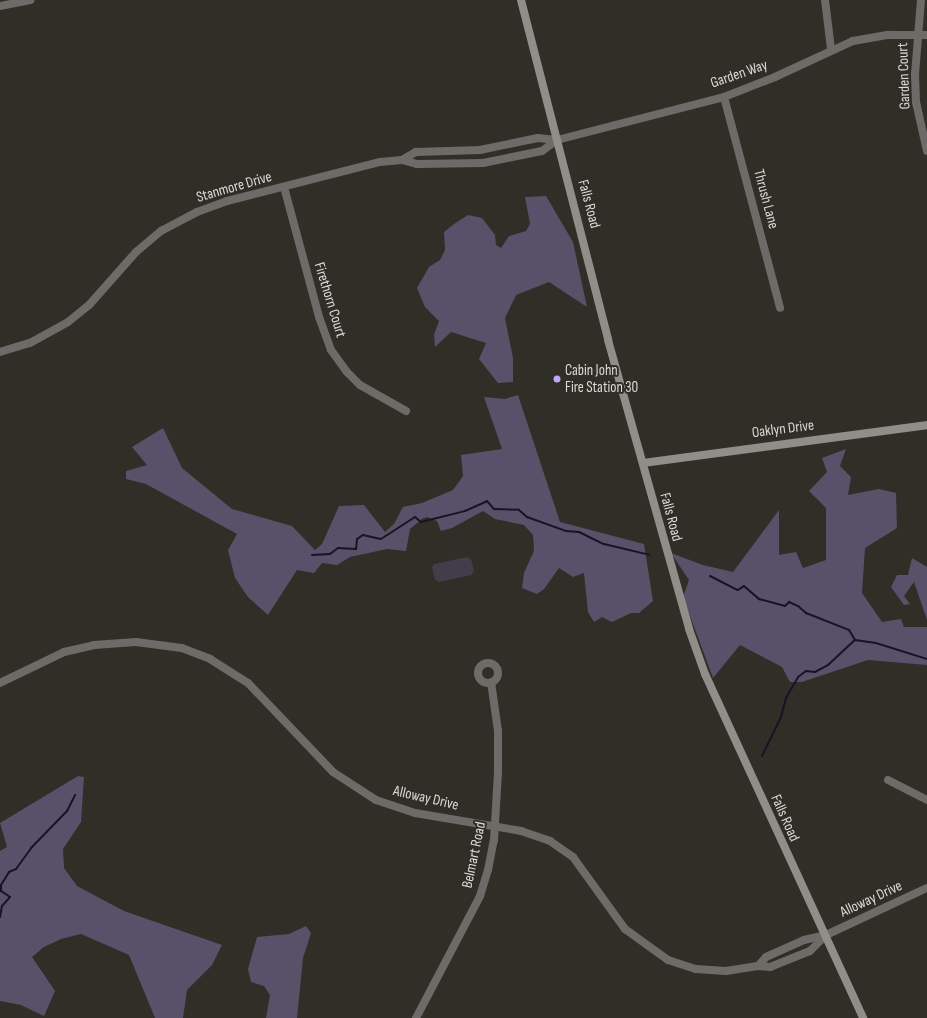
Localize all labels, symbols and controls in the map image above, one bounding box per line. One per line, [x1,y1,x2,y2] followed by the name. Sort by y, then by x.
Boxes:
[894,42,914,110] street label: Garden Court
[708,56,770,92] street label: Garden Way
[749,167,783,231] street label: Thrush Lane
[194,168,274,206] street label: Stanmore Drive
[574,178,604,230] street label: Falls Road
[310,260,350,340] street label: Firethorn Court
[565,361,638,396] place label: Cabin John Fire Station 30
[552,374,562,384] marker: Cabin John Fire Station 30
[751,416,815,442] street label: Oaklyn Drive
[656,491,686,543] street label: Falls Road
[392,782,460,814] street label: Alloway Drive
[767,792,803,844] street label: Falls Road
[458,820,490,890] street label: Belmart Road
[837,877,905,921] street label: Alloway Drive

